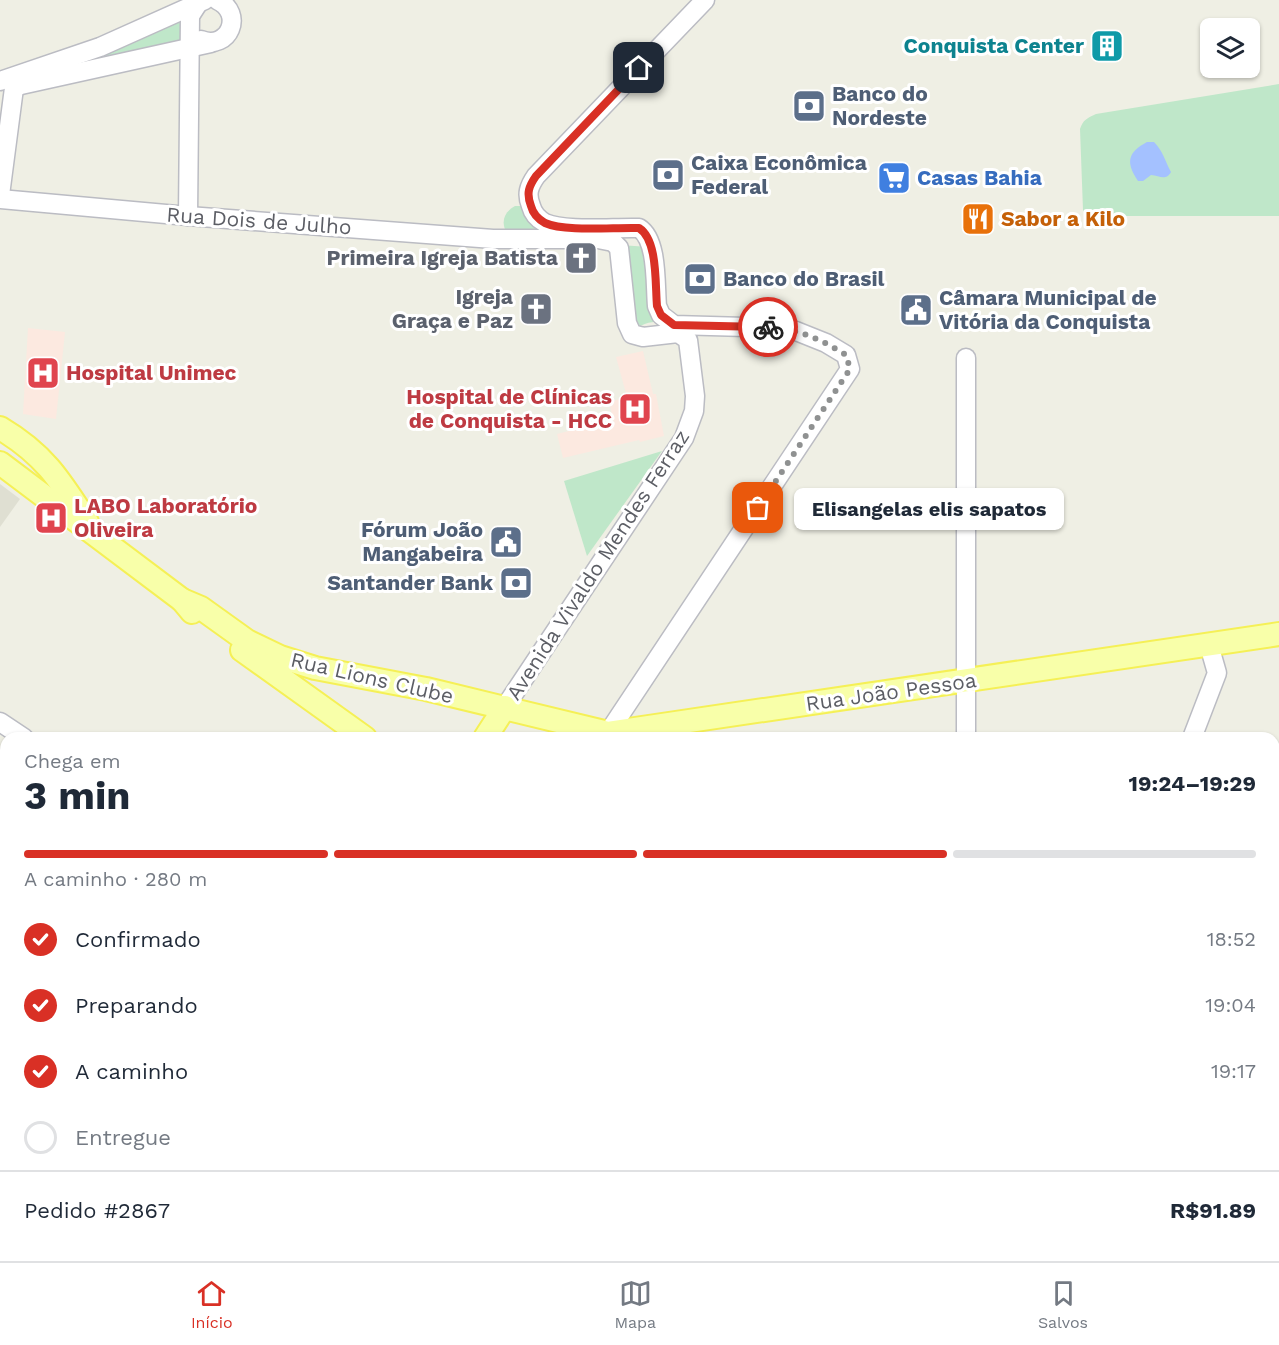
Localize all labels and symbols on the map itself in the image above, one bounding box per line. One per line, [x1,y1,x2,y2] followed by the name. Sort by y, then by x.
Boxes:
[1089,28,1125,64] building icon: Conquista Center
[904,33,1084,58] place label: Conquista Center
[613,42,664,93] pin
[832,81,928,130] place label: Banco do Nordeste
[791,88,827,124] bank icon: Banco do Nordeste
[691,150,868,199] place label: Caixa Econômica Federal
[650,157,686,193] bank icon: Caixa Econômica Federal
[876,160,912,196] supermarket icon: Casas Bahia
[917,165,1043,190] place label: Casas Bahia
[960,201,996,237] restaurant icon: Sabor a Kilo
[166,202,352,239] street label: Rua Dois de Julho
[1001,206,1125,231] place label: Sabor a Kilo
[563,240,599,276] church icon: Primeira Igreja Batista
[326,245,559,270] place label: Primeira Igreja Batista
[682,261,718,297] bank icon: Banco do Brasil
[723,266,885,291] place label: Banco do Brasil
[392,284,514,333] place label: Igreja Graça e Paz
[939,285,1157,334] place label: Câmara Municipal de Vitória da Conquista
[518,291,554,327] church icon: Igreja Graça e Paz
[898,292,934,328] public building icon: Câmara Municipal de Vitória da Conquista
[738,297,798,357] courier
[25,355,61,391] hospital icon: Hospital Unimec
[66,360,237,385] place label: Hospital Unimec
[406,384,612,433] place label: Hospital de Clínicas de Conquista - HCC
[617,391,653,427] hospital icon: Hospital de Clínicas de Conquista - HCC
[501,425,694,704] street label: Avenida Vivaldo Mendes Ferraz
[732,482,783,533] pin
[794,487,1064,529] callout: Elisangelas elis sapatos
[74,493,257,542] place label: LABO Laboratório Oliveira
[33,500,69,536] hospital icon: LABO Laboratório Oliveira
[361,517,484,566] place label: Fórum João Mangabeira
[488,524,524,560] public building icon: Fórum João Mangabeira
[498,565,534,601] bank icon: Santander Bank
[327,570,494,595] place label: Santander Bank
[288,647,456,708] street label: Rua Lions Clube
[804,667,978,716] street label: Rua João Pessoa

